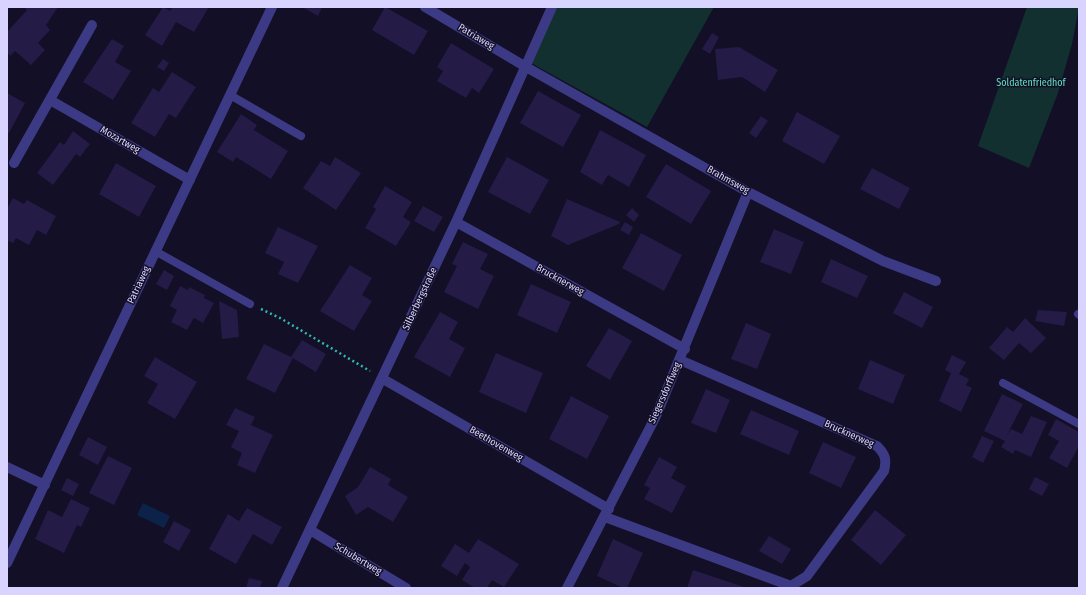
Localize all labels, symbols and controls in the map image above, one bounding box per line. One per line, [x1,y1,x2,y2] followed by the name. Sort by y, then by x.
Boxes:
[456,22,496,52] street label: Patriaweg
[996,77,1066,89] park label: Soldatenfriedhof
[98,124,142,156] street label: Mozartweg
[705,163,751,197] street label: Brahmsweg
[534,262,586,298] street label: Brucknerweg
[125,264,153,306] street label: Patriaweg
[400,266,440,332] street label: Silberbergstraße
[646,360,684,426] street label: Siegersdorffweg
[822,418,876,450] street label: Brucknerweg
[467,424,525,464] street label: Beethovenweg
[332,540,384,578] street label: Schubertweg

